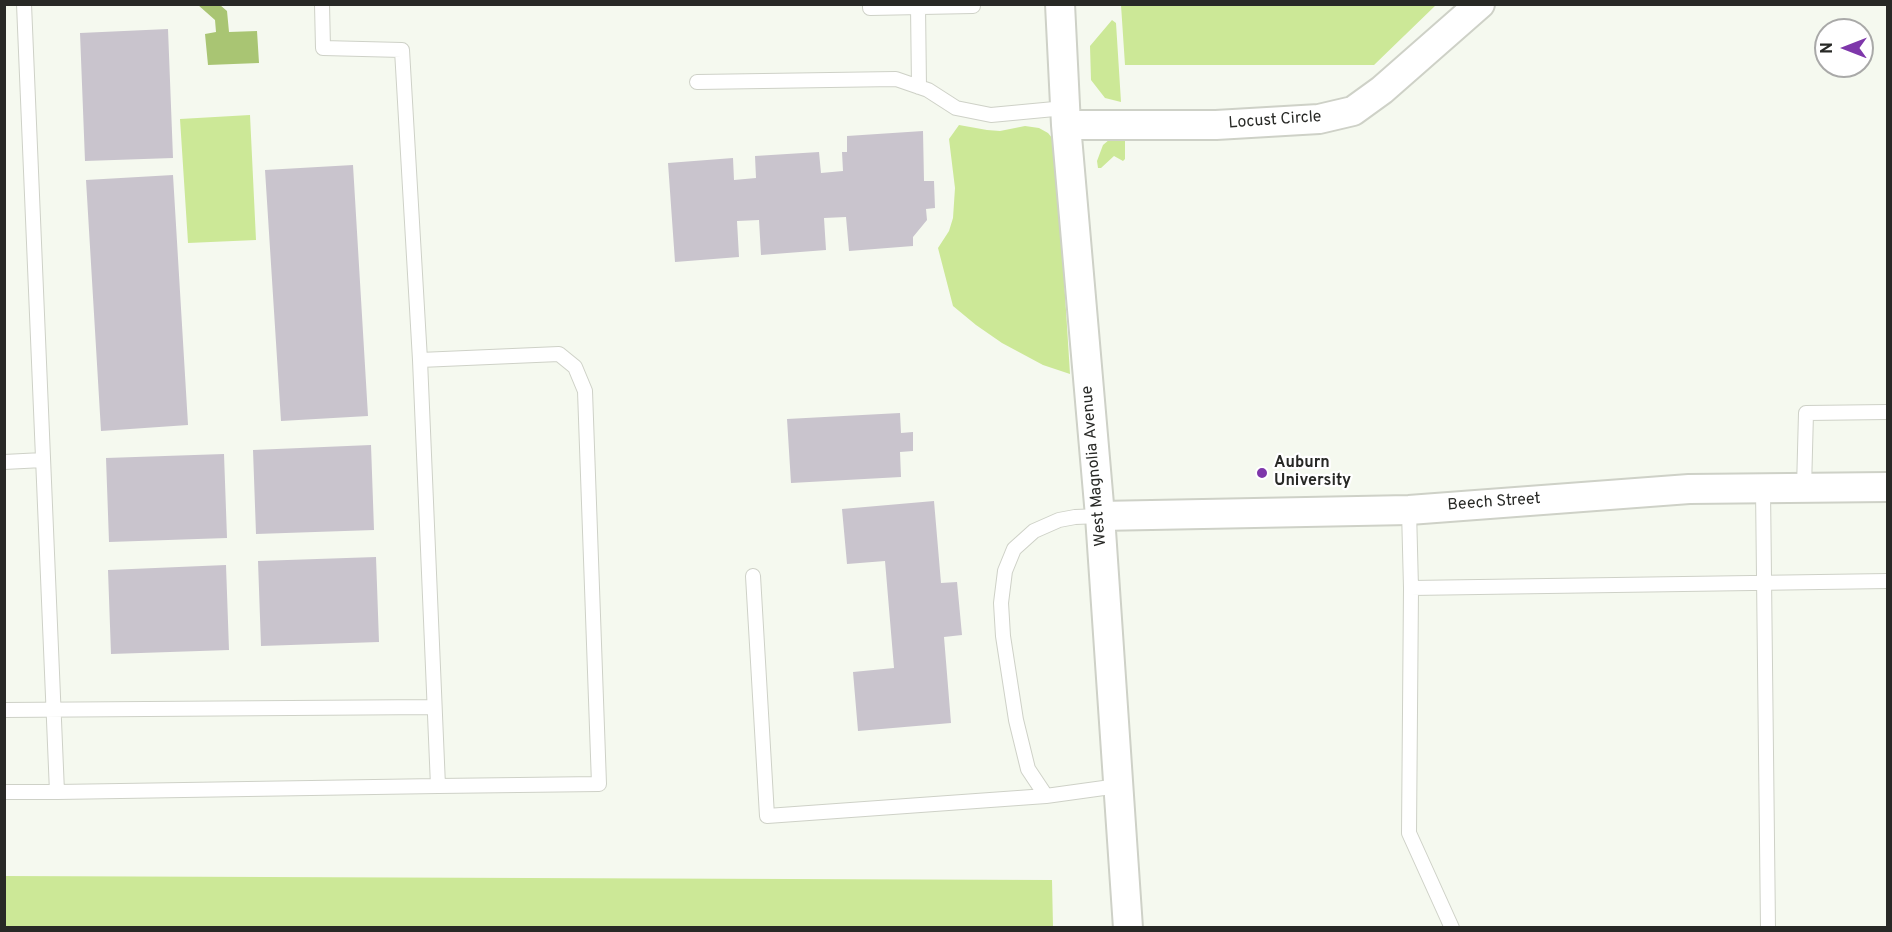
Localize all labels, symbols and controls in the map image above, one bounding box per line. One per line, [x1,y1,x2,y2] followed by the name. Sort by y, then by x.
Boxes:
[1814,18,1874,78] north arrow
[1818,42,1838,54] text: N
[1228,108,1322,134] street label: Locust Circle
[1078,385,1112,547] street label: West Magnolia Avenue
[1274,454,1351,492] place label: Auburn University
[1255,466,1269,480] marker: Auburn University
[1447,490,1541,516] street label: Beech Street

